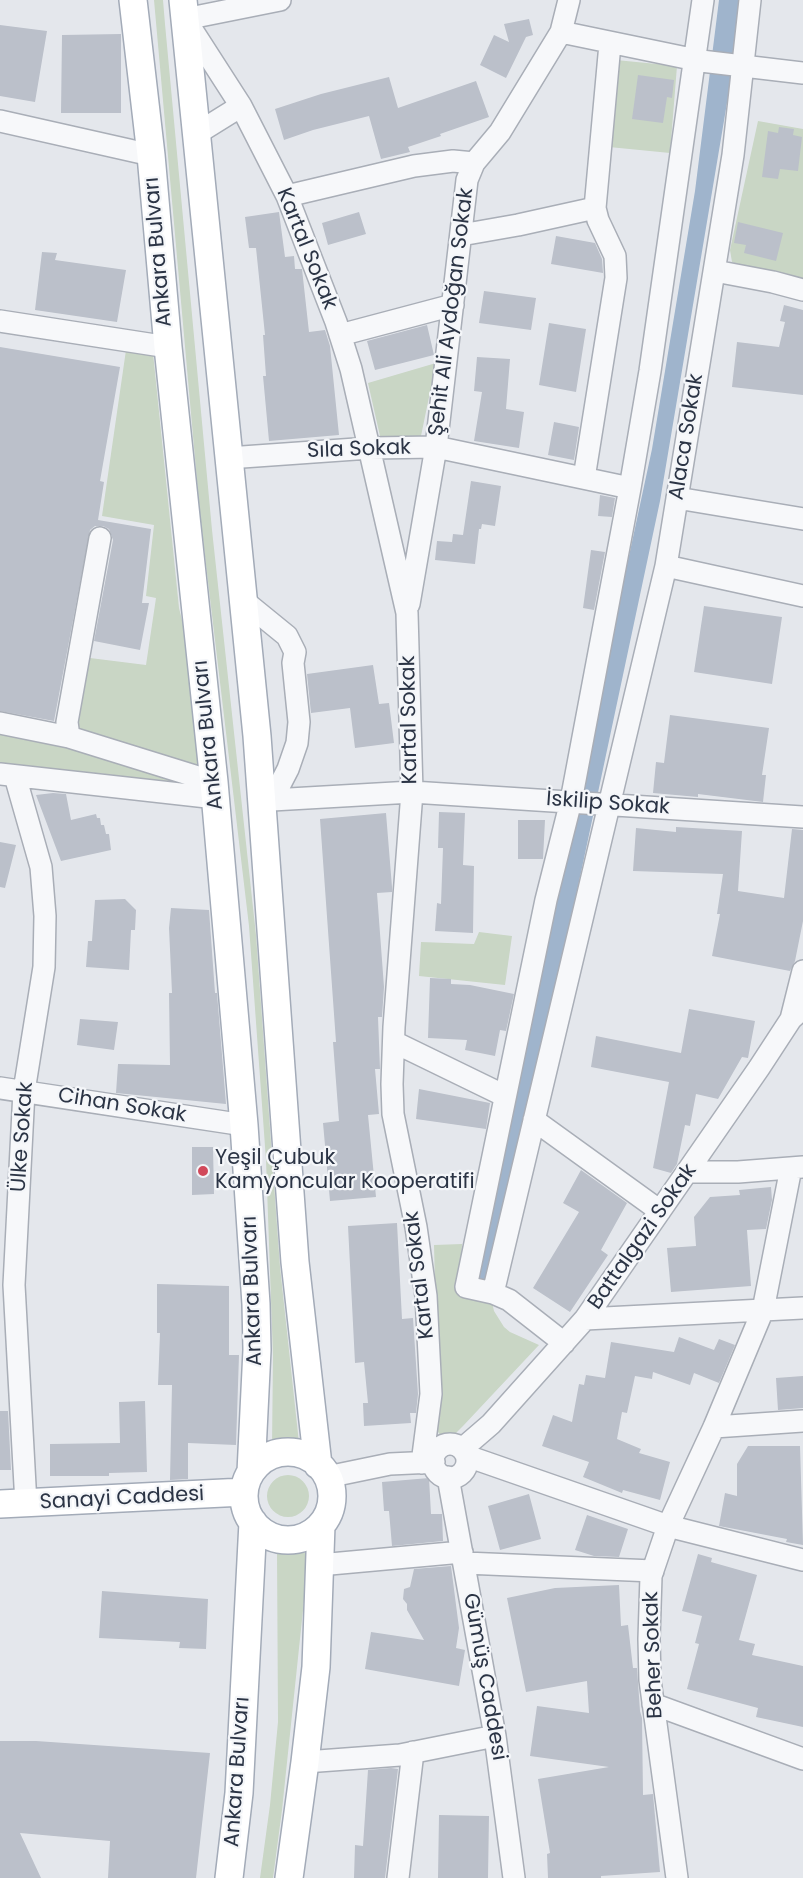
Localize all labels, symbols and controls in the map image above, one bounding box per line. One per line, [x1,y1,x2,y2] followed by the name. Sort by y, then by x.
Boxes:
[140,176,178,328] street label: Ankara Bulvarı
[270,185,342,313] street label: Kartal Sokak
[424,186,480,438] street label: Şehit Ali Aydoğan Sokak
[665,372,709,502] street label: Alaca Sokak
[307,436,411,464] street label: Sıla Sokak
[396,655,424,785] street label: Kartal Sokak
[189,659,229,811] street label: Ankara Bulvarı
[545,787,671,821] street label: İskilip Sokak
[7,1081,39,1193] street label: Ülke Sokak
[56,1083,188,1129] street label: Cihan Sokak
[215,1146,475,1196] place label: Yeşil Çubuk Kamyoncular Kooperatifi
[583,1159,703,1315] street label: Battalgazi Sokak
[196,1164,210,1178] marker: Yeşil Çubuk Kamyoncular Kooperatifi
[400,1210,440,1340] street label: Kartal Sokak
[238,1215,268,1367] street label: Ankara Bulvarı
[39,1482,205,1516] street label: Sanayi Caddesi
[457,1591,511,1763] street label: Gümüş Caddesi
[639,1591,669,1719] street label: Beher Sokak
[220,1696,256,1848] street label: Ankara Bulvarı

